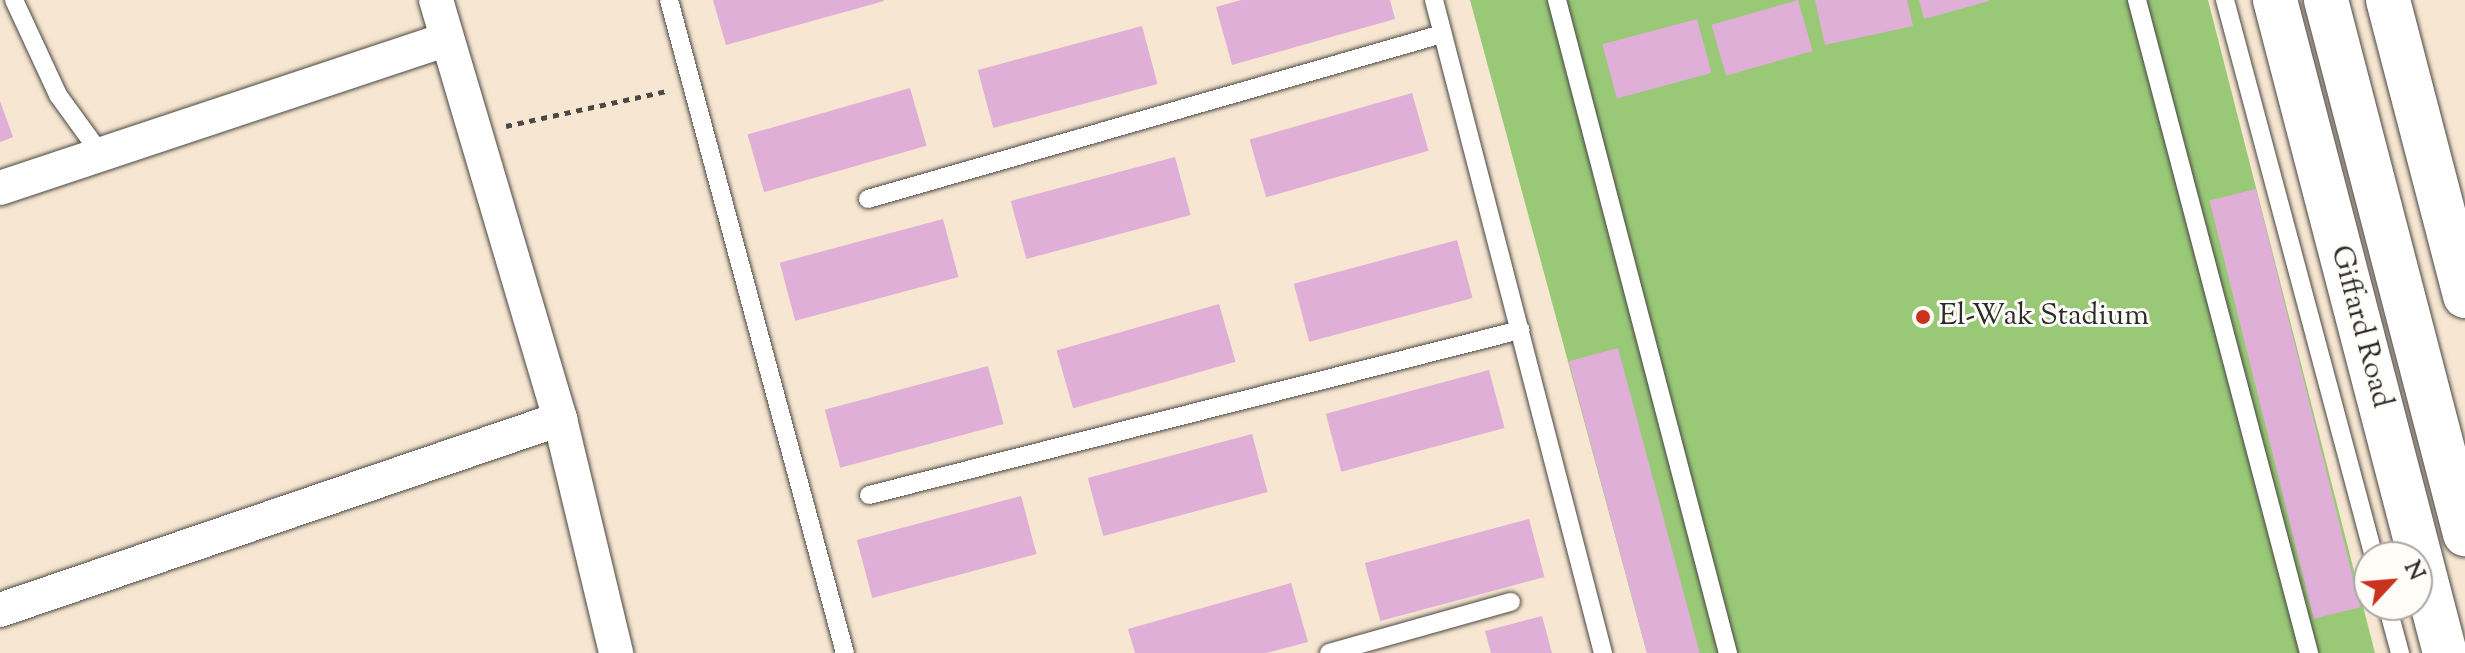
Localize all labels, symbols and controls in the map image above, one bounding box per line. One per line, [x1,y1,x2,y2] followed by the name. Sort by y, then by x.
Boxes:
[2321,242,2399,412] street label: Giffard Road
[1939,299,2149,335] place label: El-Wak Stadium
[1914,308,1932,326] marker: El-Wak Stadium
[2353,541,2433,621] north arrow
[2395,556,2431,586] text: N

